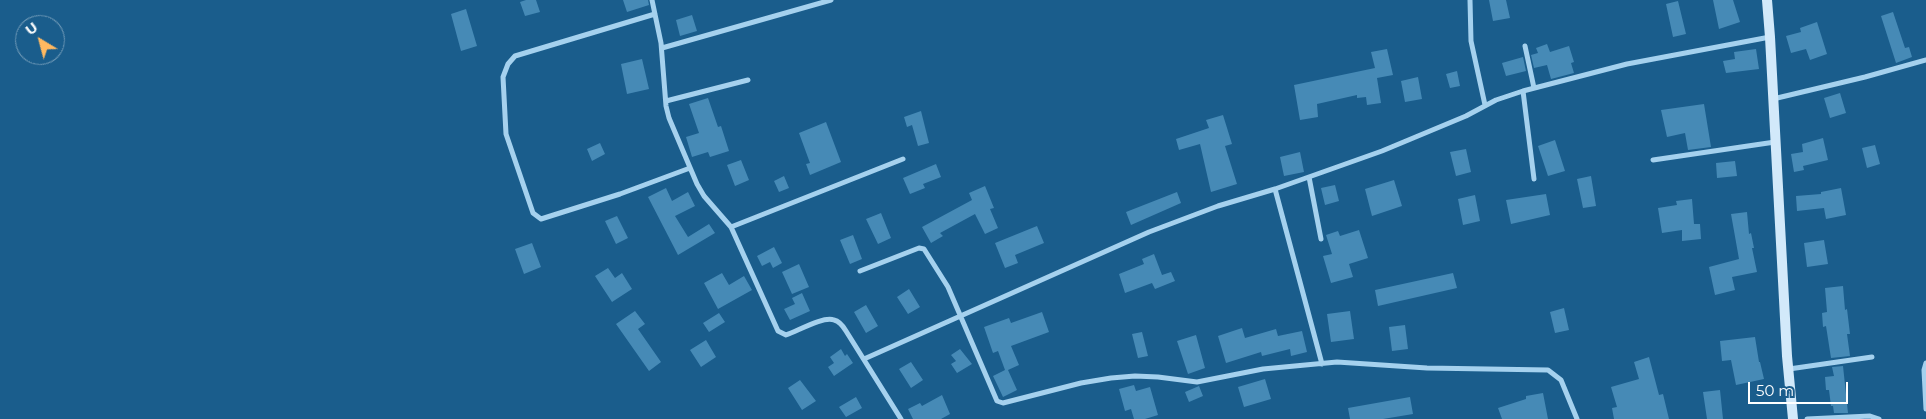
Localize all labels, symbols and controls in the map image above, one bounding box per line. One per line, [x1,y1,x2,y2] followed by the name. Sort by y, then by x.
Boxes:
[15,15,65,65] north arrow
[22,18,41,39] text: U
[1751,372,1851,404] scale bar
[1756,381,1794,400] text: 50 m

